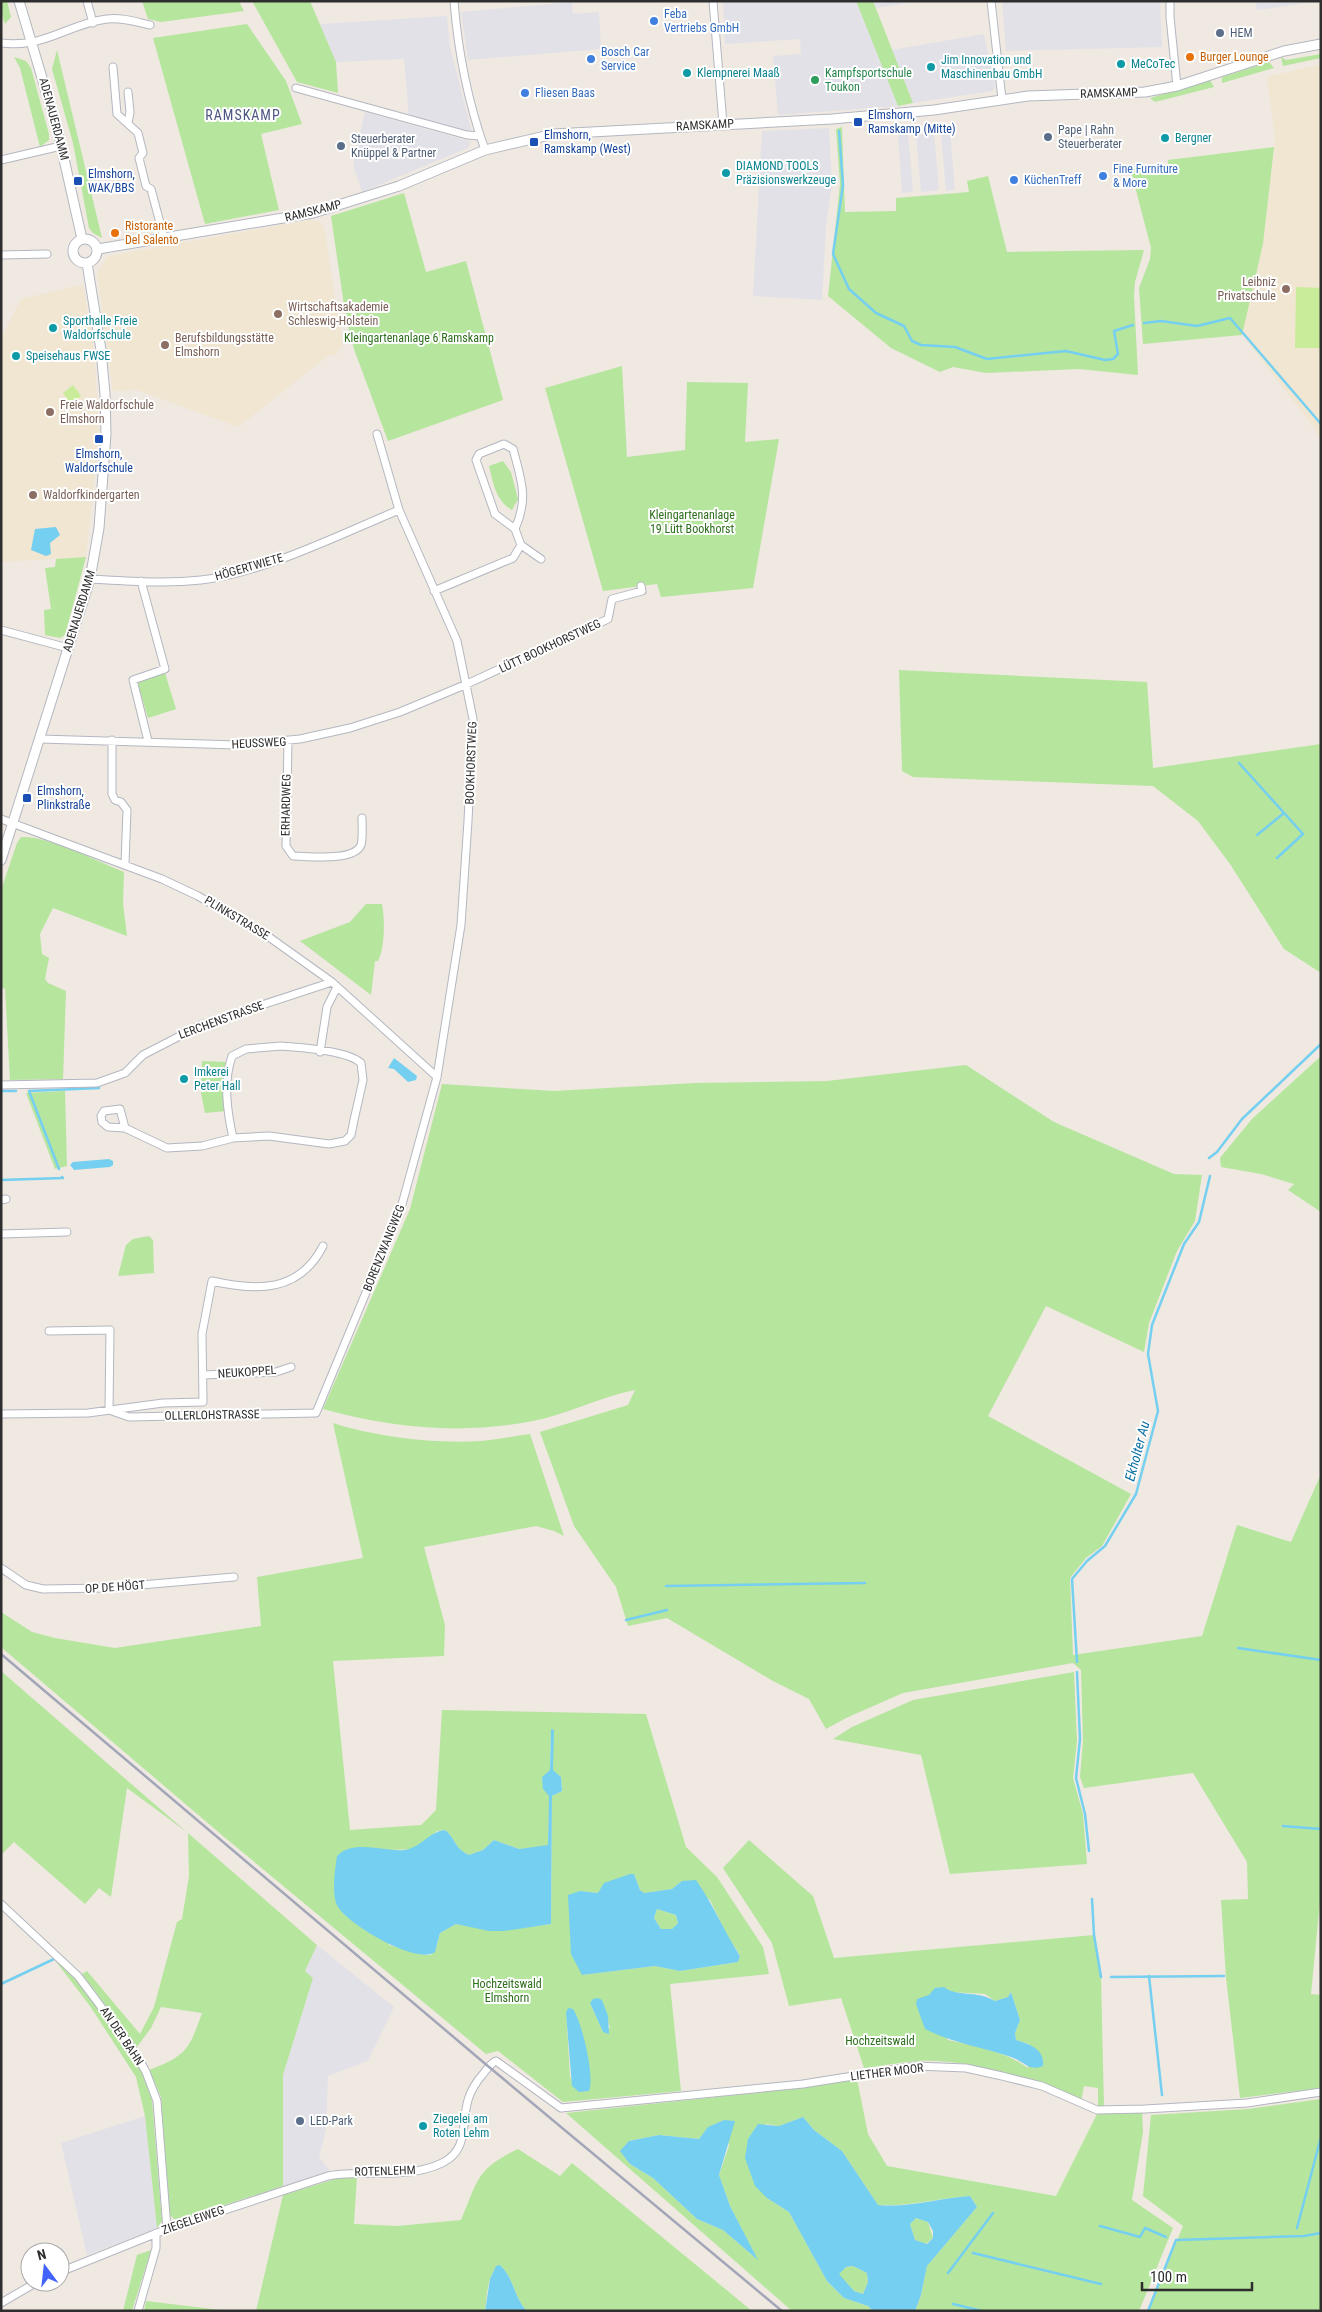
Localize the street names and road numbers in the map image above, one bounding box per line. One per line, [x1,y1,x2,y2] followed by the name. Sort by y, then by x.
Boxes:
[36,76,72,162] street label: ADENAUERDAMM
[1080,85,1138,101] street label: RAMSKAMP
[676,116,735,134] street label: RAMSKAMP
[283,197,343,225] street label: RAMSKAMP
[213,550,285,583] street label: HÖGERTWIETE
[60,568,98,654] street label: ADENAUERDAMM
[497,615,603,676] street label: LÜTT BOOKHORSTWEG
[463,721,479,805] street label: BOOKHORSTWEG
[231,735,287,751] street label: HEUSSWEG
[278,774,294,836] street label: ERHARDWEG
[202,893,272,943] street label: PLINKSTRASSE
[176,998,266,1042] street label: LERCHENSTRASSE
[360,1203,408,1293] street label: BORENZWANGWEG
[217,1363,277,1381] street label: NEUKOPPEL
[164,1407,260,1423] street label: OLLERLOHSTRASSE
[84,1577,146,1596] street label: OP DE HÖGT
[97,2004,147,2068] street label: AN DER BAHN
[850,2061,925,2083] street label: LIETHER MOOR
[354,2163,416,2179] street label: ROTENLEHM
[160,2203,226,2237] street label: ZIEGELEIWEG

